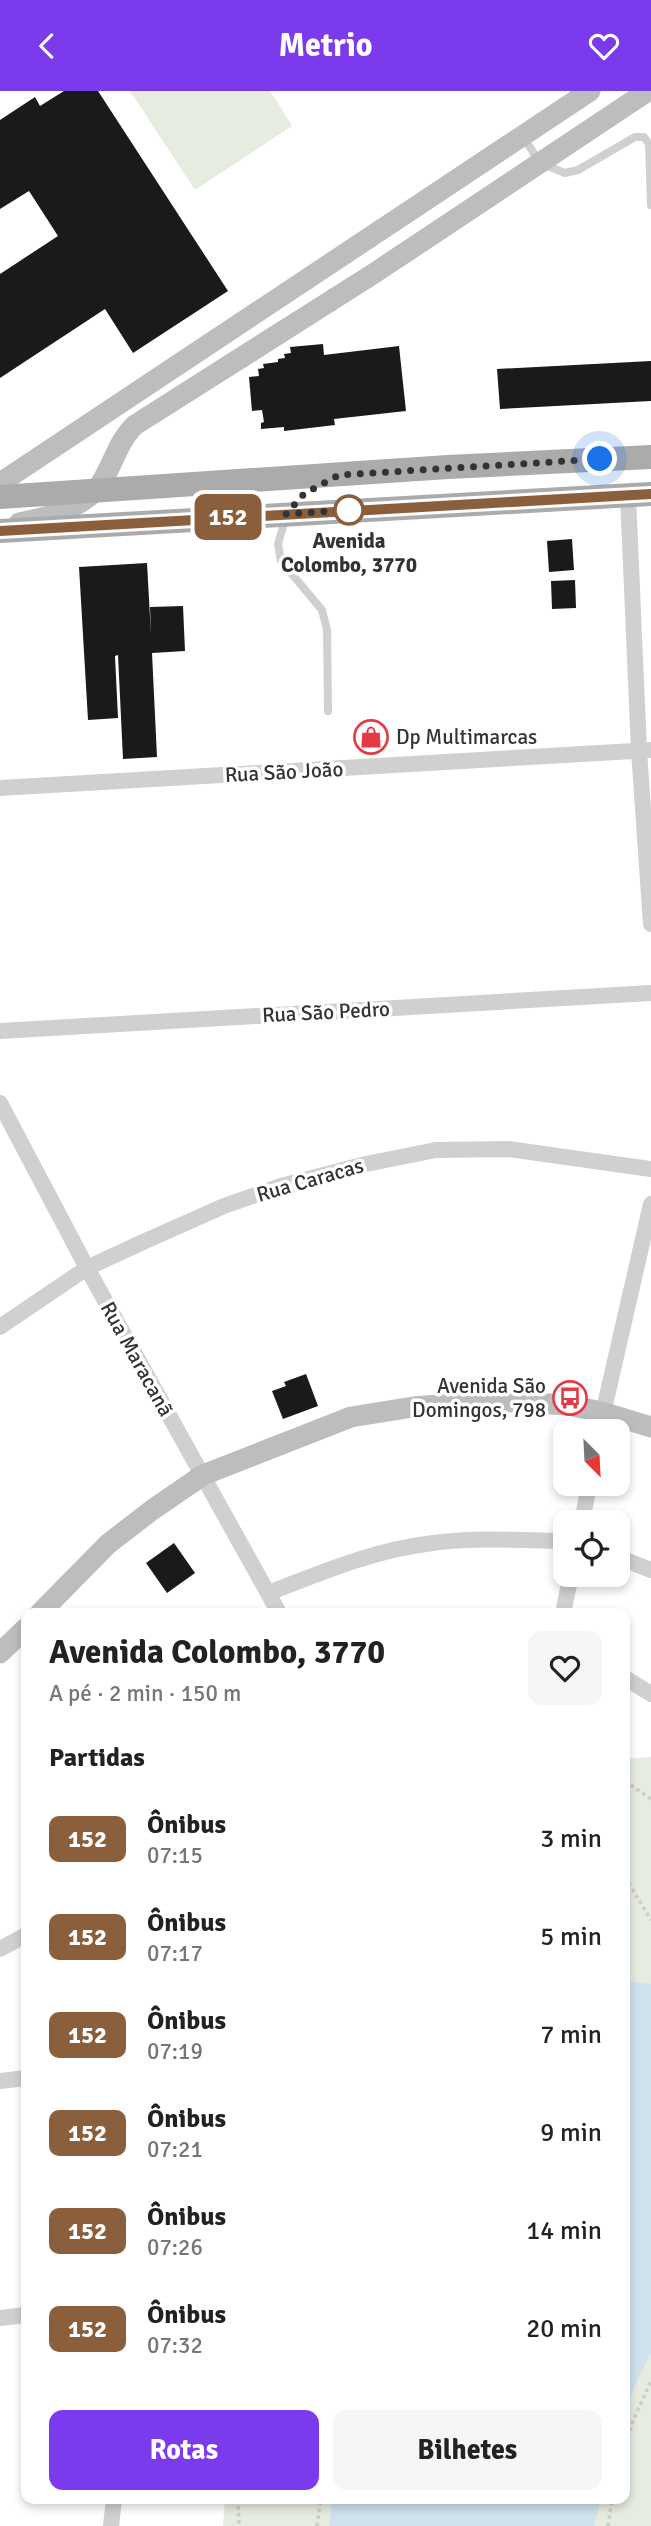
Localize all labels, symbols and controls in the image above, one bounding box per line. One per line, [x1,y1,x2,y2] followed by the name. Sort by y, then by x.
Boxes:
[278,26,373,65] text: Metrio
[28,27,66,65] icon: back
[585,27,623,65] icon: heart
[582,441,617,476] your location
[188,494,268,540] line badge: 152
[334,495,364,525] marker: Avenida Colombo, 3770
[209,502,247,532] text: 152
[281,528,417,578] place label: Avenida Colombo, 3770
[352,718,390,756] shop icon: Dp Multimarcas
[396,724,537,750] place label: Dp Multimarcas
[224,756,344,788] street label: Rua São João
[261,996,391,1028] street label: Rua São Pedro
[254,1152,366,1208] street label: Rua Caracas
[95,1297,179,1421] street label: Rua Maracanã
[412,1373,546,1423] place label: Avenida São Domingos, 798
[551,1379,589,1417] bus stop icon: Avenida São Domingos, 798
[553,1419,630,1496] north arrow
[553,1419,630,1587] map controls
[553,1510,630,1587] button: locate
[528,1631,602,1705] button: heart
[49,1632,385,1673] text: Avenida Colombo, 3770
[49,1679,241,1708] text: A pé · 2 min · 150 m
[49,1742,145,1774] text: Partidas
[147,1809,226,1841] text: Ônibus
[540,1823,602,1855] text: 3 min
[68,1824,107,1854] text: 152
[147,1841,203,1870] text: 07:15
[147,1907,226,1939] text: Ônibus
[540,1921,602,1953] text: 5 min
[68,1922,107,1952] text: 152
[147,1939,203,1968] text: 07:17
[147,2005,226,2037] text: Ônibus
[540,2019,602,2051] text: 7 min
[68,2020,107,2050] text: 152
[147,2037,203,2066] text: 07:19
[147,2103,226,2135] text: Ônibus
[540,2117,602,2149] text: 9 min
[68,2118,107,2148] text: 152
[147,2135,203,2164] text: 07:21
[147,2201,226,2233] text: Ônibus
[526,2215,602,2247] text: 14 min
[68,2216,107,2246] text: 152
[147,2233,203,2262] text: 07:26
[147,2299,226,2331] text: Ônibus
[526,2313,602,2345] text: 20 min
[68,2314,107,2344] text: 152
[147,2331,203,2360] text: 07:32
[49,2410,319,2490] button: Rotas
[333,2410,602,2490] button: Bilhetes

